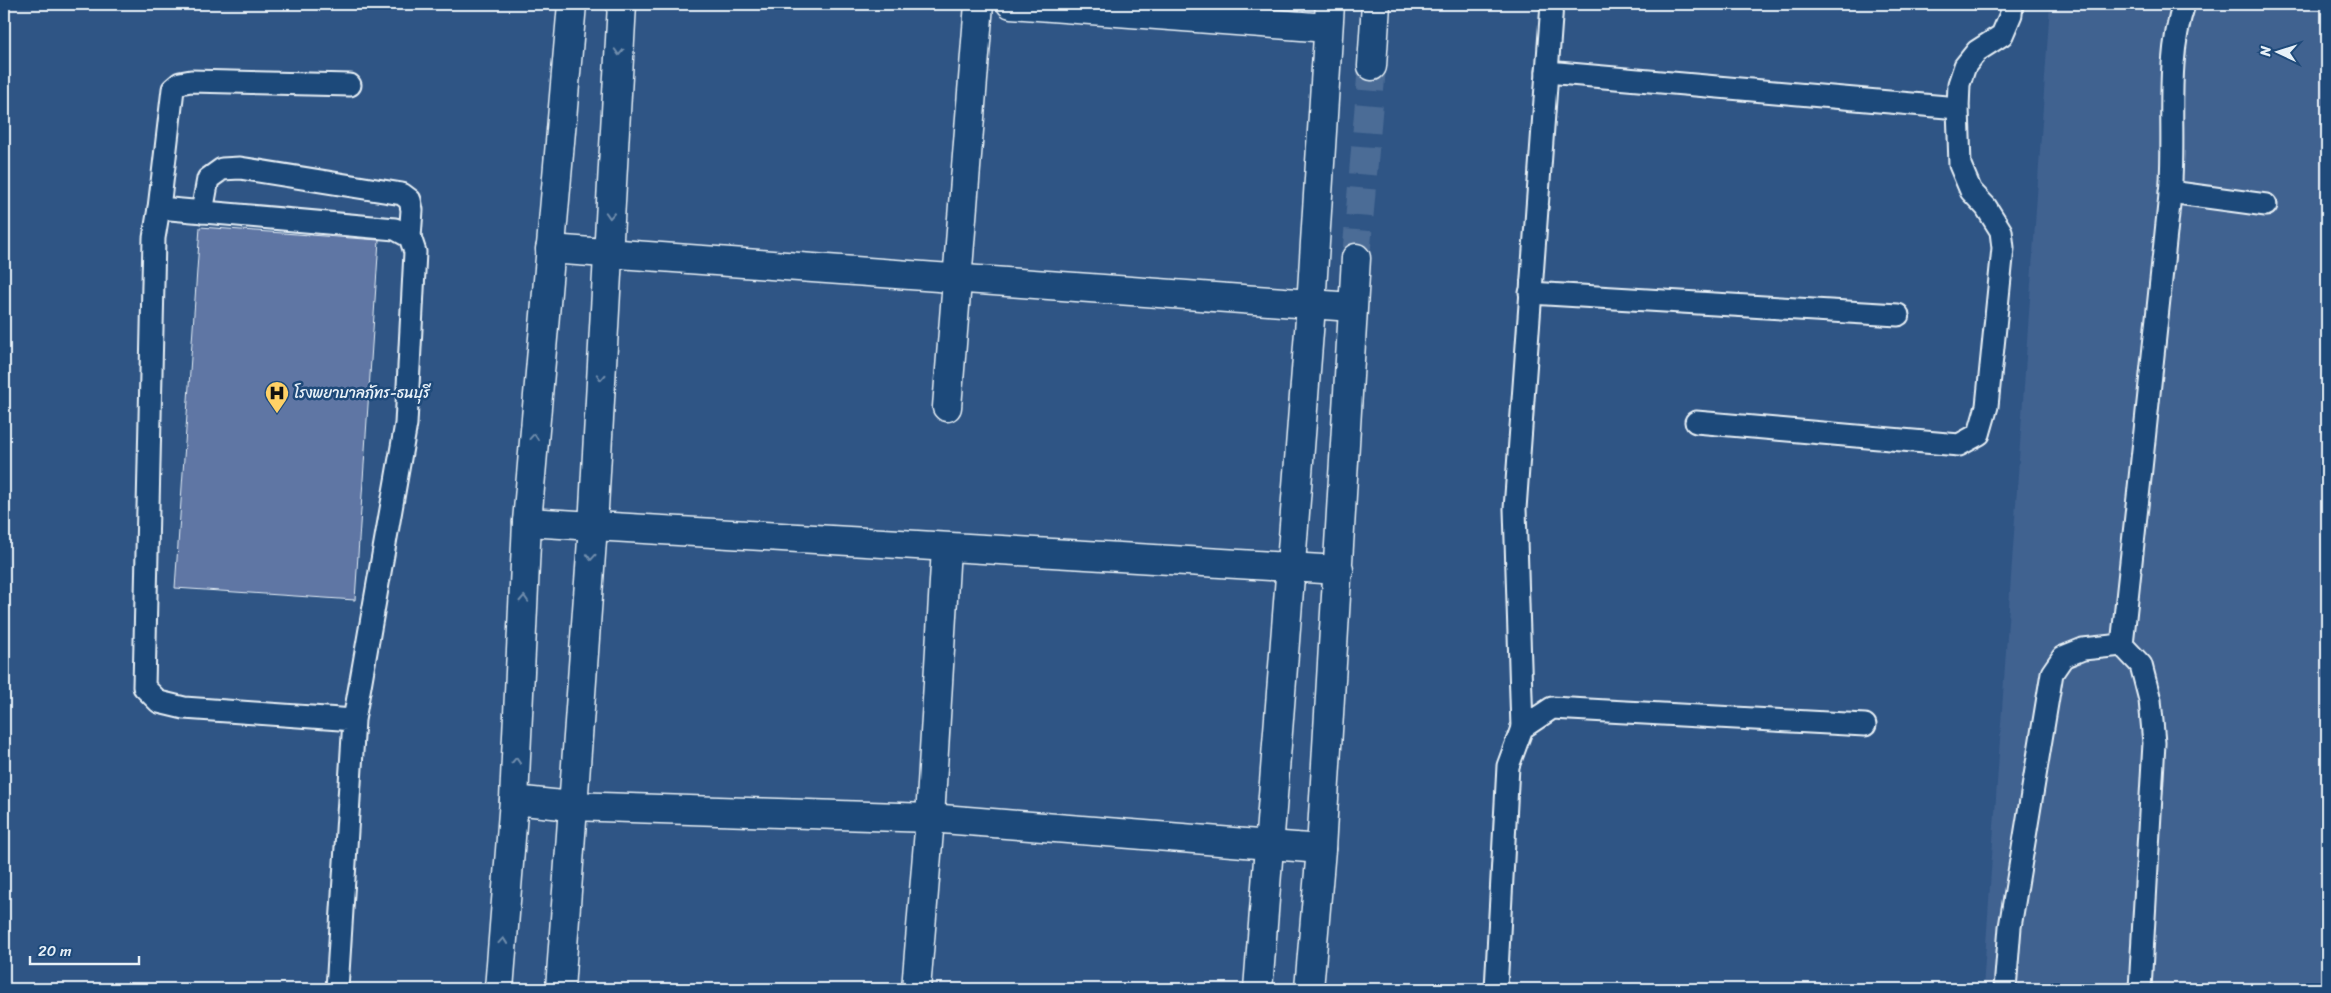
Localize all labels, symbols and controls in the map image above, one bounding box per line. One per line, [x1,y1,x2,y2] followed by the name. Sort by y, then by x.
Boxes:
[2254,28,2304,78] north arrow
[2253,45,2278,58] text: N
[614,49,625,57] one-way arrow
[605,211,616,219] one-way arrow
[596,373,607,381] one-way arrow
[264,380,290,414] hospital icon: โรงพยาบาลภัทร-ธนบุรี
[294,380,432,406] place label: โรงพยาบาลภัทร-ธนบุรี
[529,432,540,440] one-way arrow
[586,553,597,561] one-way arrow
[518,595,529,603] one-way arrow
[511,757,522,765] one-way arrow
[30,933,139,965] scale bar
[497,936,508,944] one-way arrow
[38,938,72,964] text: 20 m

